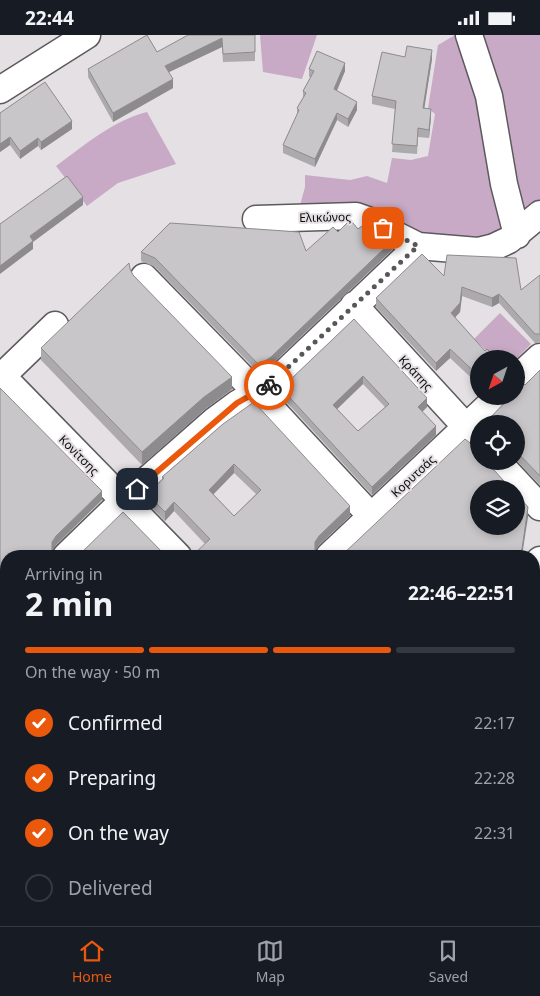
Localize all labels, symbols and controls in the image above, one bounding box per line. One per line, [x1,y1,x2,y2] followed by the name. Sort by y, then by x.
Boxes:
[25,5,74,31] text: 22:44
[362,207,404,249] pin
[299,208,351,226] street label: Ελικώνος
[369,214,397,242] icon: bag
[470,350,525,405] north arrow
[470,350,525,535] map controls
[395,351,437,395] street label: Κράπης
[244,360,294,410] courier
[255,371,283,399] icon: bike
[470,415,525,470] button: locate
[55,431,103,479] street label: Κονίτσης
[387,451,439,501] street label: Κορυτσάς
[116,468,158,510] pin
[123,475,151,503] icon: home
[470,480,525,535] button: layers
[25,563,103,585] text: Arriving in
[408,580,515,606] text: 22:46–22:51
[25,582,113,625] text: 2 min
[25,661,160,683] text: On the way · 50 m
[25,709,53,737] icon: check
[68,710,163,736] text: Confirmed
[474,712,515,734] text: 22:17
[25,764,53,792] icon: check
[68,765,156,791] text: Preparing
[474,767,515,789] text: 22:28
[25,819,53,847] icon: check
[68,820,169,846] text: On the way
[474,822,515,844] text: 22:31
[68,875,153,901] text: Delivered
[72,937,112,986] tab: Home
[256,937,285,986] tab: Map
[429,937,468,986] tab: Saved

